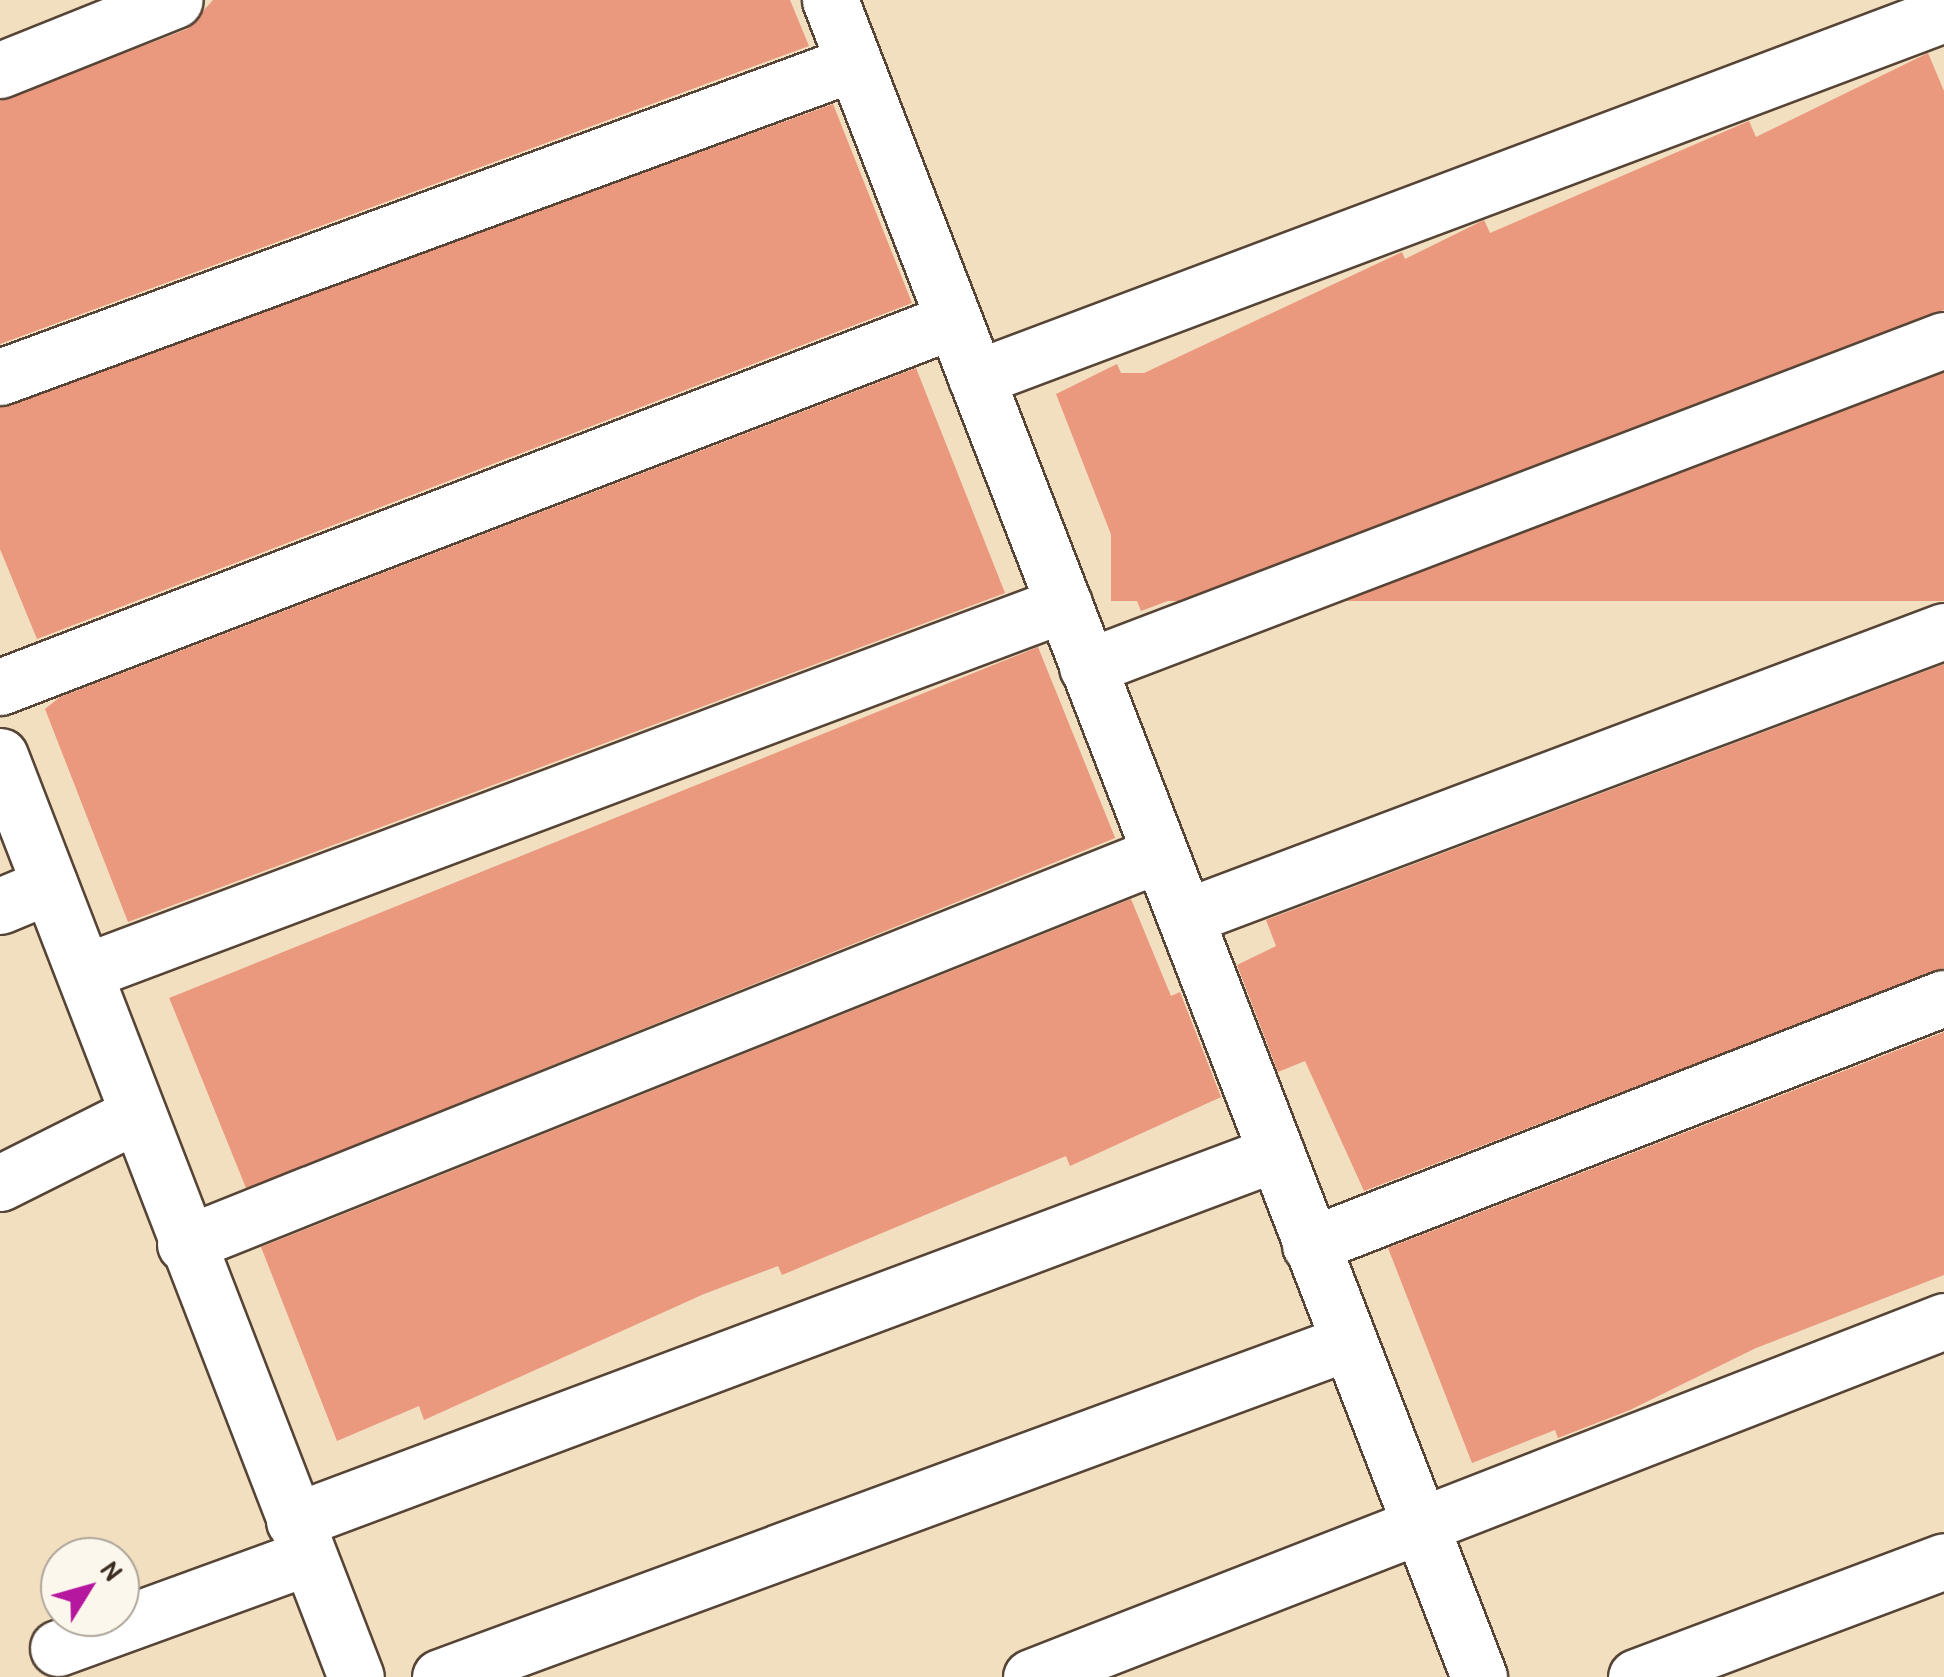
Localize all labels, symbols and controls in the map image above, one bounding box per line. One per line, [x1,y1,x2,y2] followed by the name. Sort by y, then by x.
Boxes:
[40,1537,140,1637] north arrow
[93,1553,132,1588] text: N

